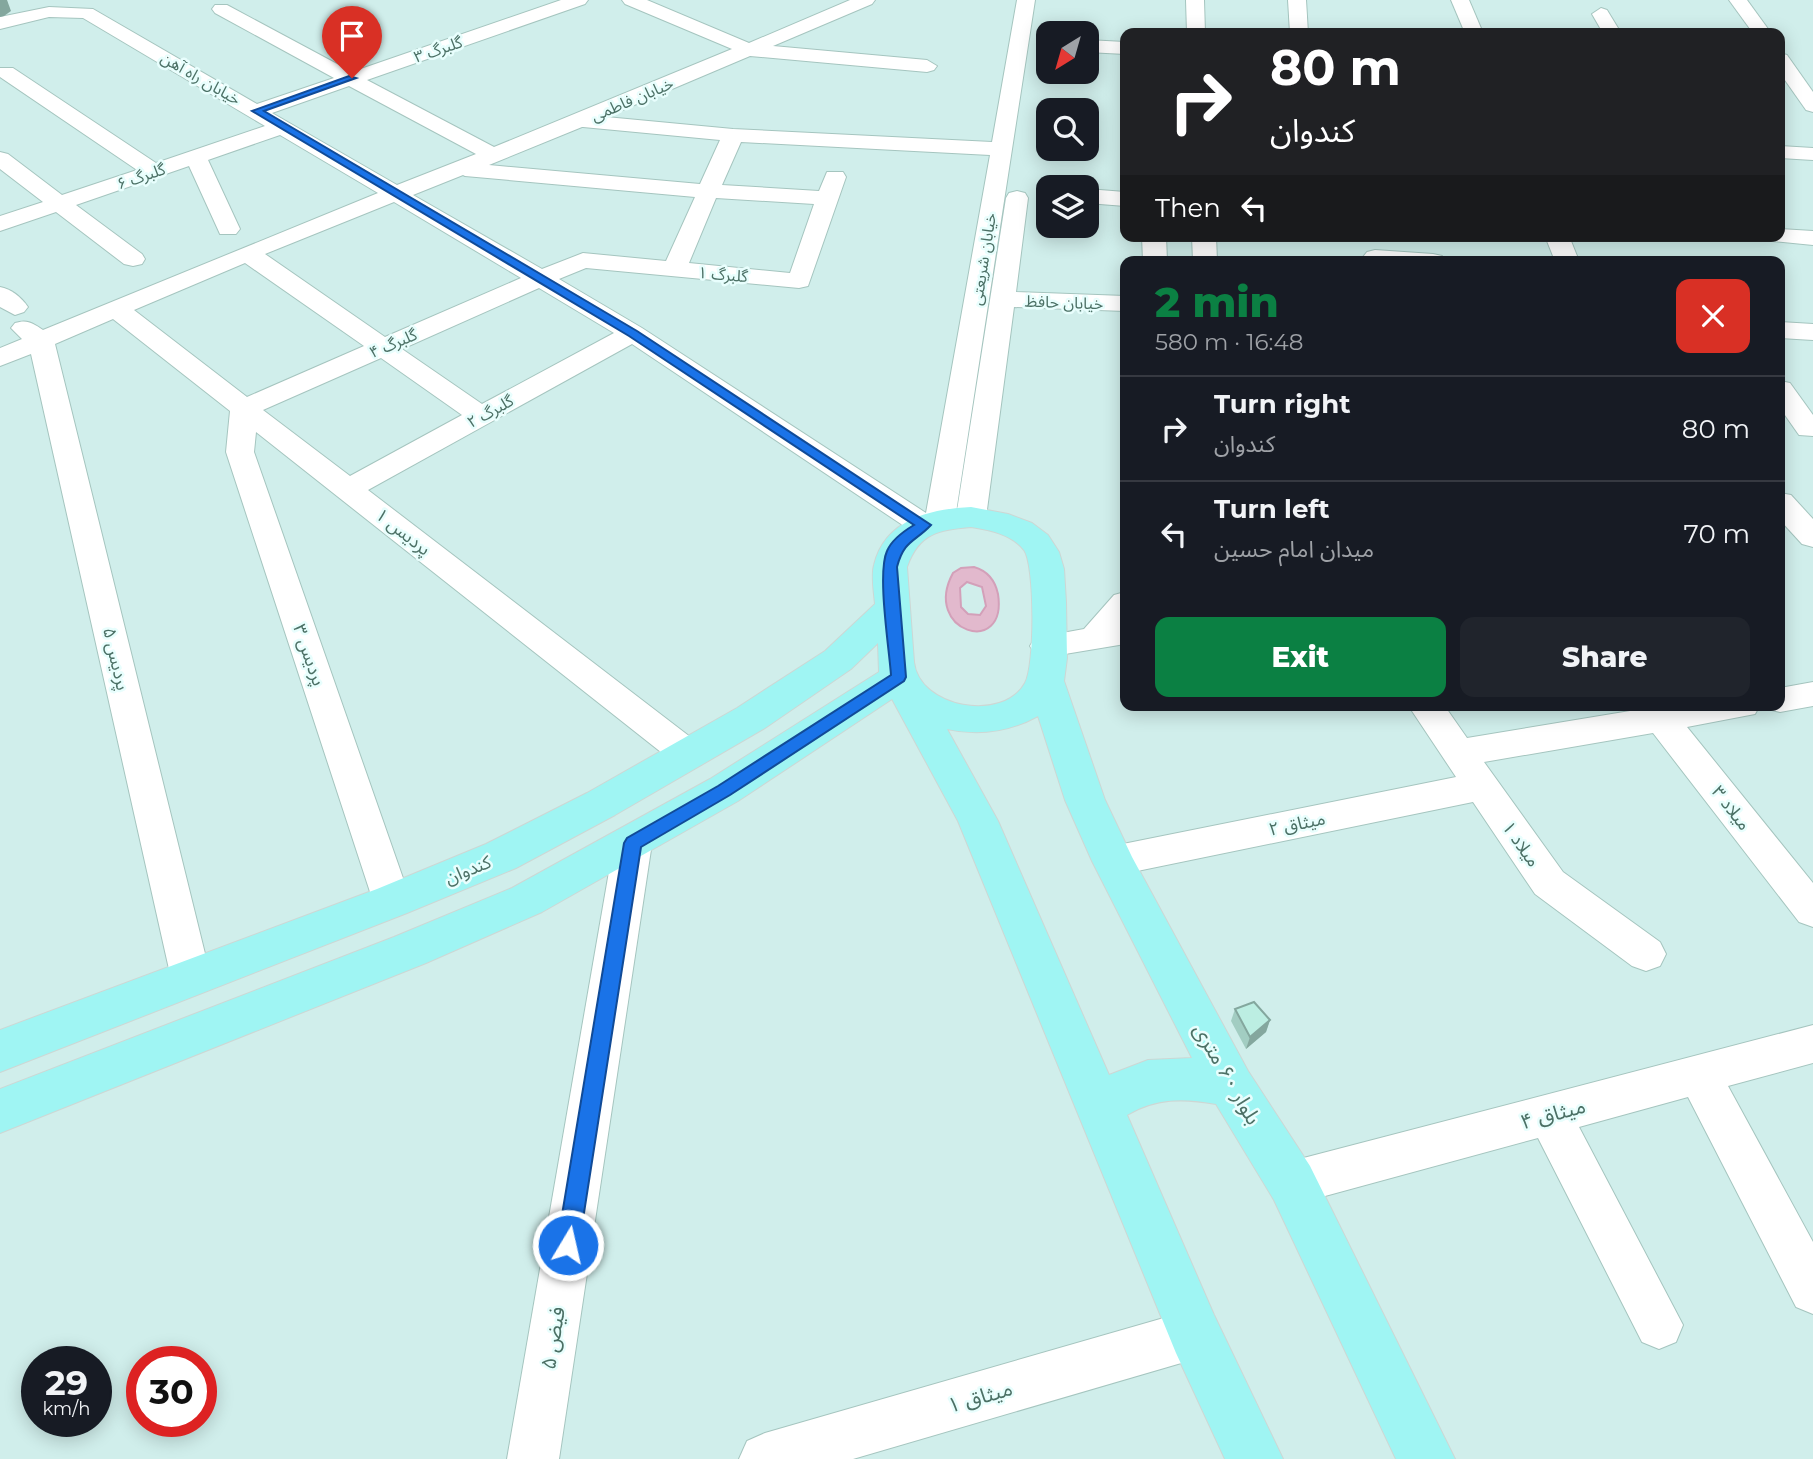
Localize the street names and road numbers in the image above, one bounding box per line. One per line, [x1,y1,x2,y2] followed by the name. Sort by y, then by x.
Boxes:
[411,32,465,67] street label: گلبرگ ۳
[158,48,244,109] street label: خیابان راه آهن
[588,74,676,125] street label: خیابان فاطمی
[114,159,168,194] street label: گلبرگ ۶
[967,211,1000,307] street label: خیابان شریعتی
[697,263,749,286] street label: گلبرگ ۱
[1024,292,1104,313] street label: خیابان حافظ
[366,325,420,362] street label: گلبرگ ۴
[464,391,517,432] street label: گلبرگ ۲
[371,504,435,560] street label: پردیس ۱
[288,621,330,689] street label: پردیس ۳
[98,625,134,693] street label: پردیس ۵
[1707,781,1755,835] street label: میلاد ۳
[1267,807,1327,841] street label: میثاق ۲
[1497,817,1545,871] street label: میلاد ۱
[442,851,495,889] street label: کندوان
[1188,1019,1266,1129] street label: بلوار ۶۰ متری
[1517,1093,1588,1134] street label: میثاق ۴
[535,1305,570,1371] street label: فیض ۵
[944,1375,1015,1418] street label: میثاق ۱

